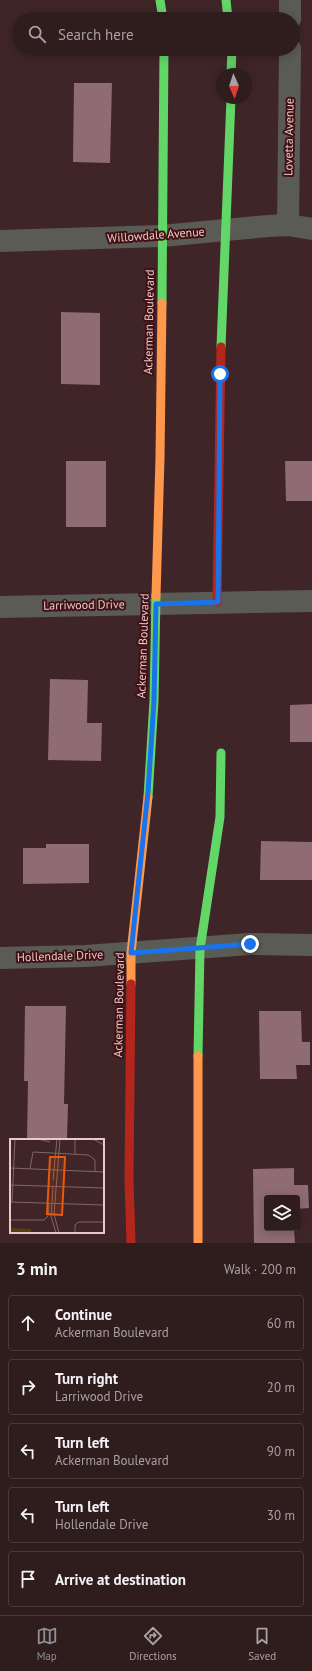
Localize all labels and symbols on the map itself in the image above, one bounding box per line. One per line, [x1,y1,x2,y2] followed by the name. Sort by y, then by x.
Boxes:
[216,68,252,104] north arrow
[280,98,297,176] street label: Lovetta Avenue
[107,224,205,245] street label: Willowdale Avenue
[140,269,157,375] street label: Ackerman Boulevard
[211,365,229,383] route start
[133,593,152,699] street label: Ackerman Boulevard
[43,596,125,613] street label: Larriwood Drive
[241,935,259,953] route end
[17,946,103,965] street label: Hollendale Drive
[110,952,127,1058] street label: Ackerman Boulevard
[10,1139,104,1233] inset map

